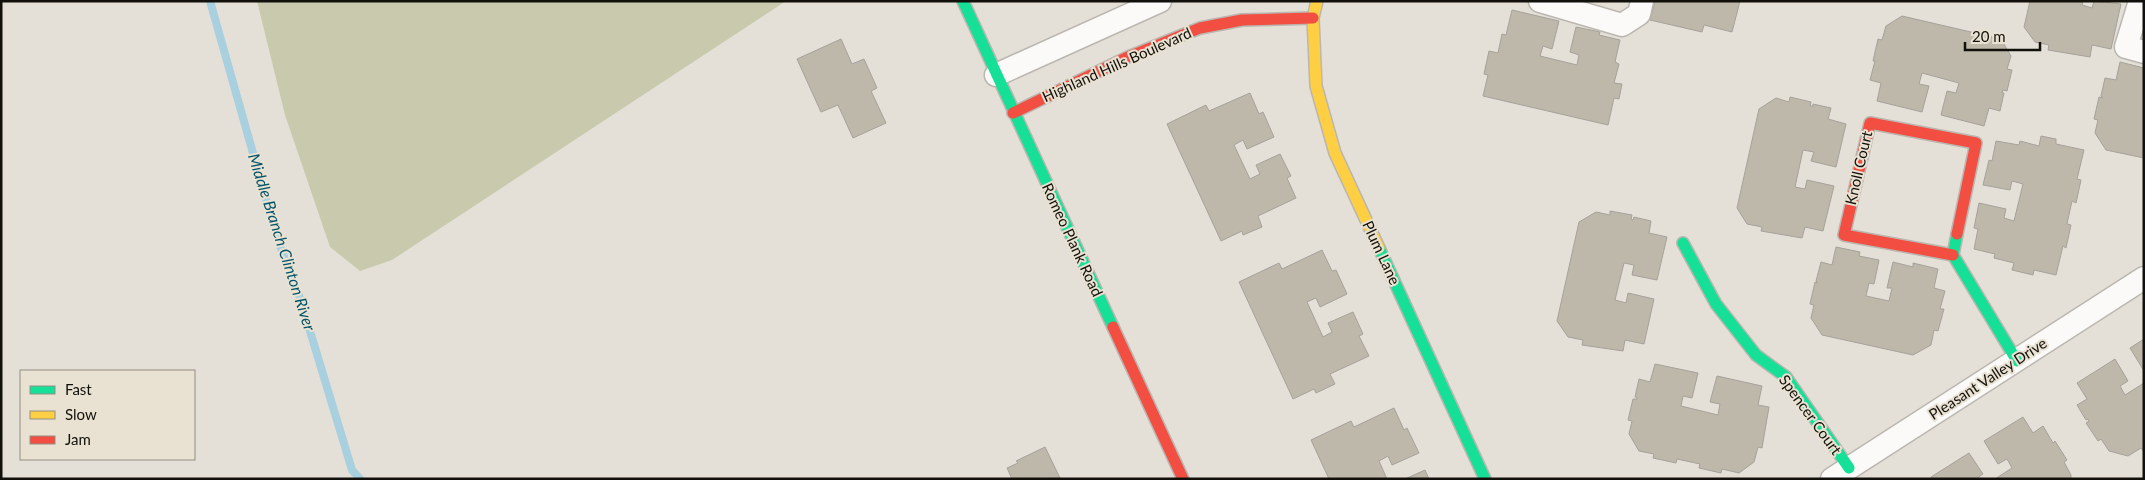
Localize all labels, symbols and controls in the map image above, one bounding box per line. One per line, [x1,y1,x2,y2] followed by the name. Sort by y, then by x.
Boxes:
[1965,20,2040,52] scale bar
[1039,23,1194,105] street label: Highland Hills Boulevard
[1972,27,2006,45] text: 20 m
[1841,128,1875,206] street label: Knoll Court
[245,151,320,333] water label: Middle Branch Clinton River
[1039,180,1107,299] street label: Romeo Plank Road
[1359,218,1405,287] street label: Plum Lane
[1925,333,2050,423] street label: Pleasant Valley Drive
[20,370,195,460] legend
[1776,371,1846,458] street label: Spencer Court
[65,380,92,398] text: Fast
[65,405,97,423] text: Slow
[65,430,91,448] text: Jam

